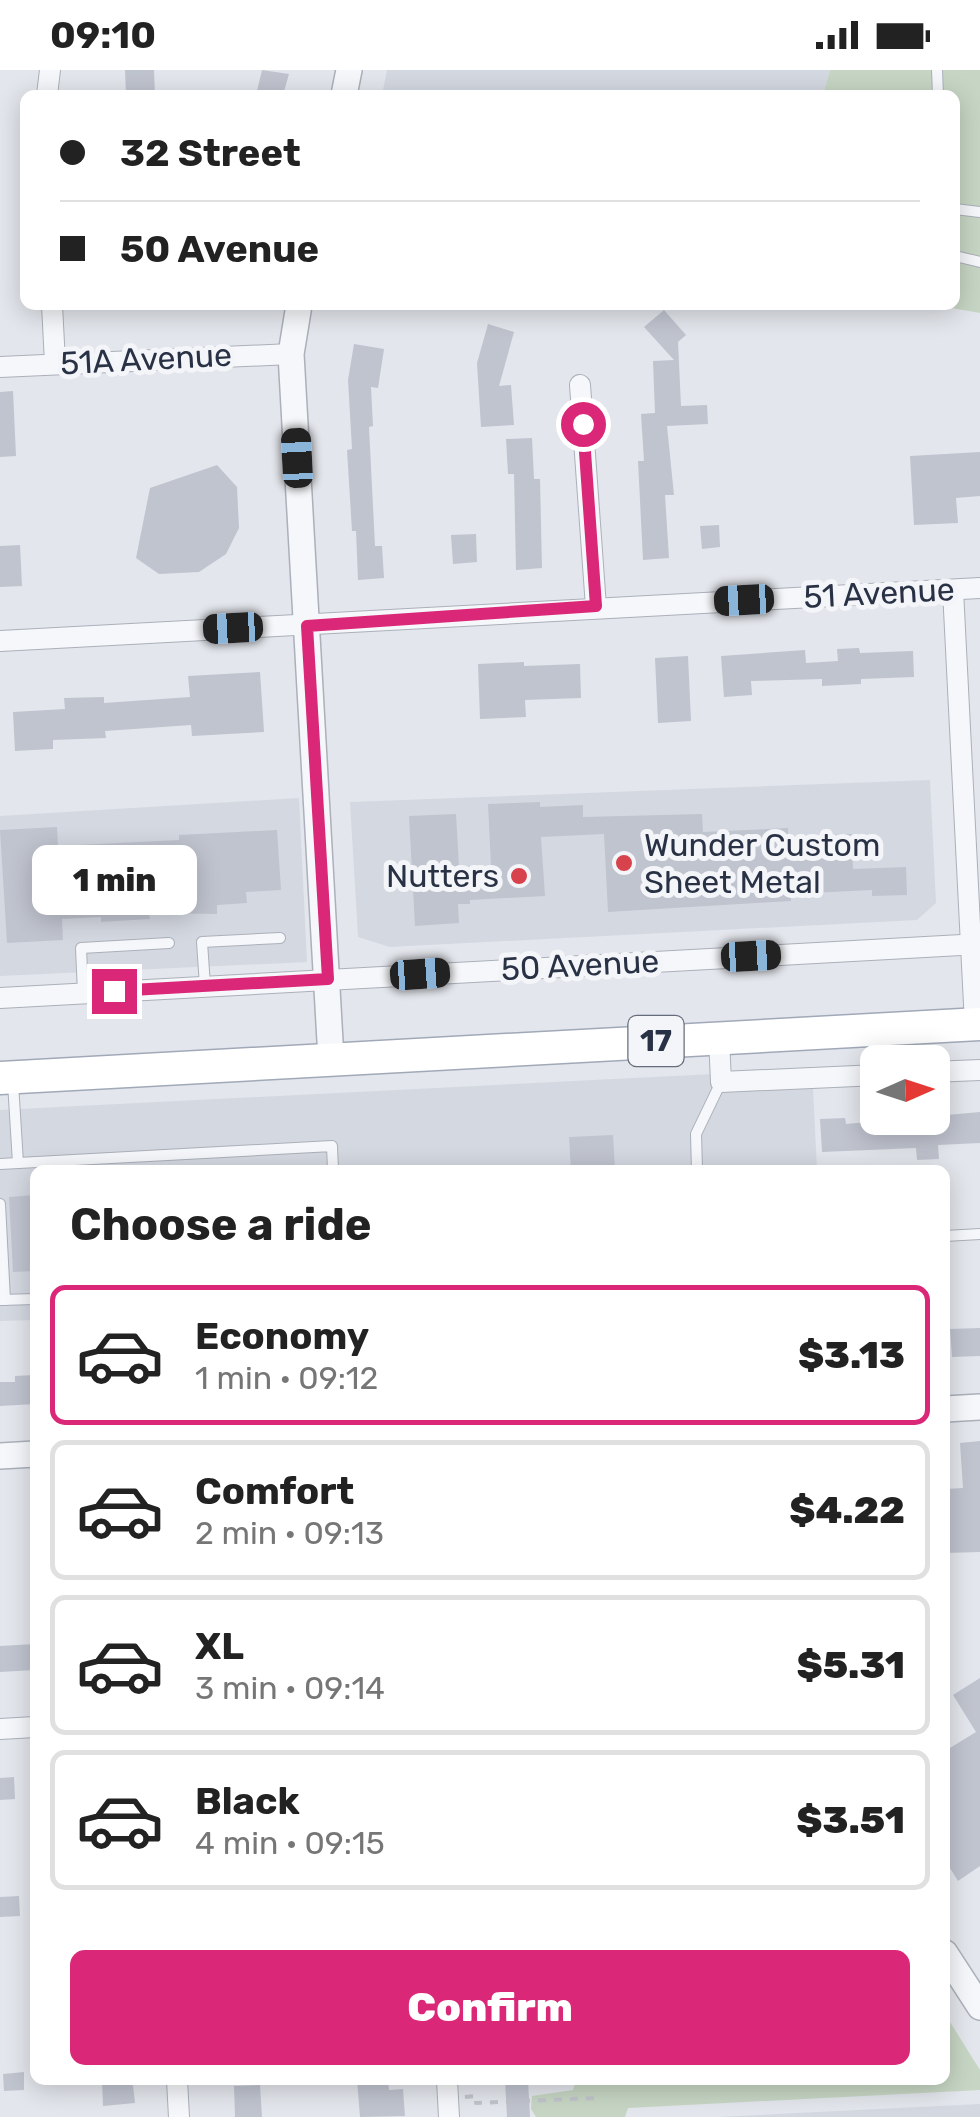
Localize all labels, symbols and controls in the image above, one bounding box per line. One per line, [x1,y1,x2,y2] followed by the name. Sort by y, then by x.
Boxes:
[50,12,156,58] text: 09:10
[120,130,301,176] text: 32 Street
[120,226,319,272] text: 50 Avenue
[59,336,233,382] street label: 51A Avenue
[561,402,606,447] route start
[280,427,314,489] car
[802,570,956,616] street label: 51 Avenue
[713,583,775,617] car
[202,611,264,645] car
[644,826,880,901] place label: Wunder Custom Sheet Metal
[32,846,196,916] callout: 1 min
[613,852,635,874] marker: Wunder Custom Sheet Metal
[386,857,499,895] place label: Nutters
[73,861,156,899] text: 1 min
[508,865,530,887] marker: Nutters
[720,939,782,973] car
[500,942,660,988] street label: 50 Avenue
[389,957,451,991] car
[92,969,137,1014] route end
[628,1016,684,1066] road number: 17
[860,1045,950,1135] north arrow
[860,1045,950,1135] map controls
[70,1198,372,1251] text: Choose a ride
[75,1310,165,1400] icon: car
[195,1313,369,1359] text: Economy
[798,1332,905,1378] text: $3.13
[195,1359,378,1397] text: 1 min · 09:12
[75,1465,165,1555] icon: car
[195,1468,354,1514] text: Comfort
[789,1487,905,1533] text: $4.22
[195,1514,384,1552] text: 2 min · 09:13
[75,1620,165,1710] icon: car
[195,1623,244,1669] text: XL
[797,1642,905,1688] text: $5.31
[195,1669,385,1707] text: 3 min · 09:14
[75,1775,165,1865] icon: car
[195,1778,300,1824] text: Black
[796,1797,905,1843] text: $3.51
[195,1824,385,1862] text: 4 min · 09:15
[70,1950,910,2065] button: Confirm

